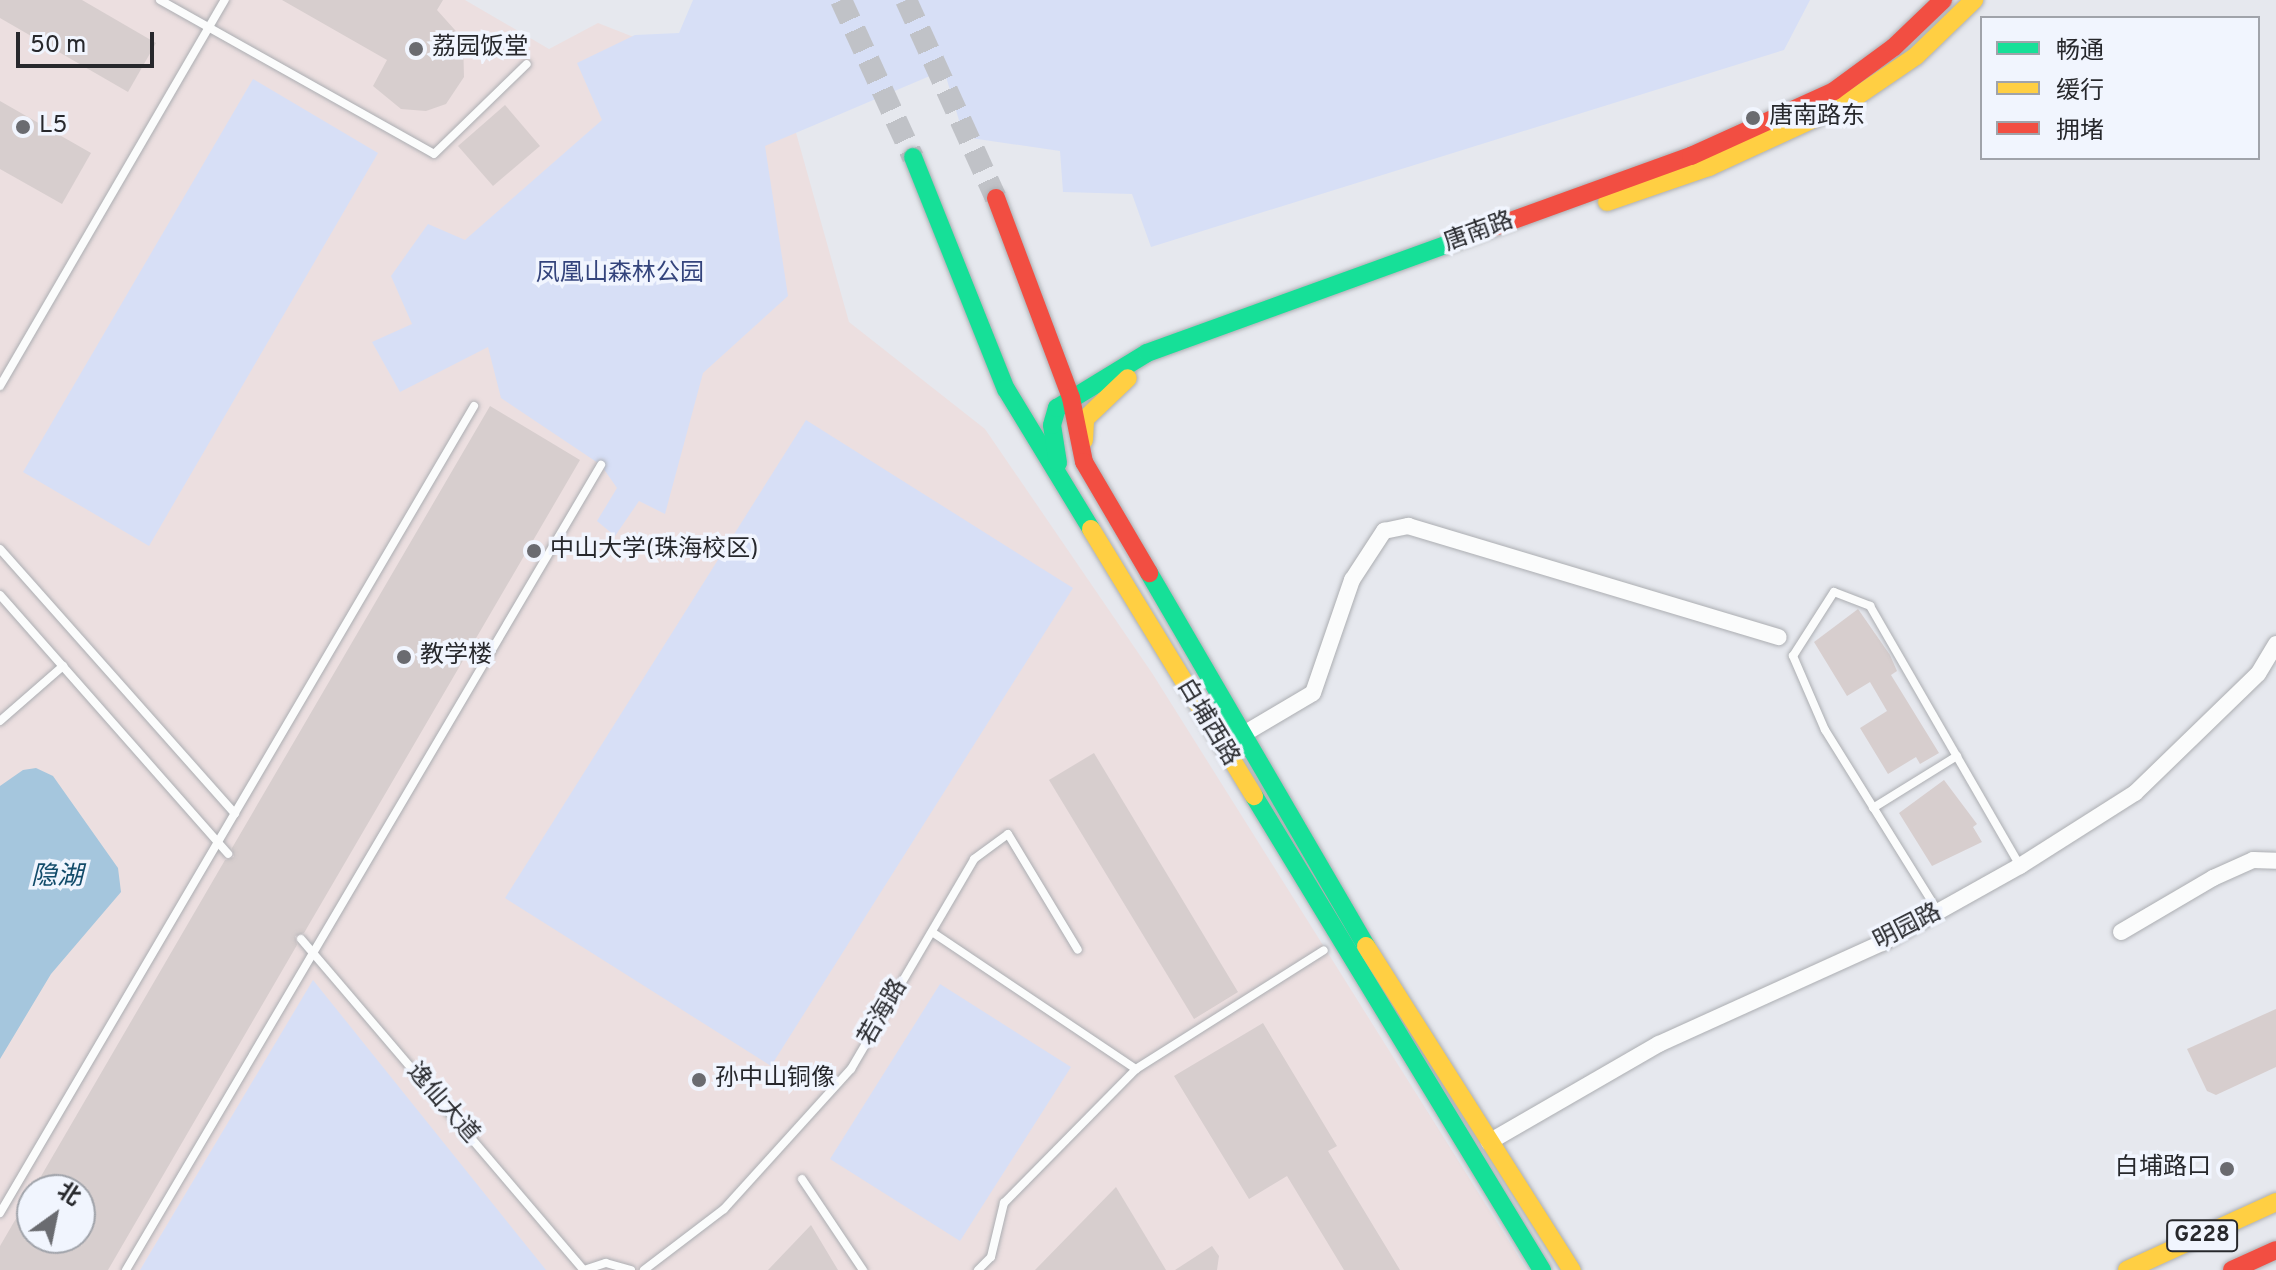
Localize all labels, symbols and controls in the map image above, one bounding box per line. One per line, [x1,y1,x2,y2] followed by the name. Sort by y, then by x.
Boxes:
[20,16,158,66] scale bar
[1980,16,2260,160] legend
[30,31,86,61] text: 50 m
[432,35,528,63] place label: 荔园饭堂
[2056,37,2104,67] text: 畅通
[407,40,425,58] marker: 荔园饭堂
[2056,77,2104,107] text: 缓行
[1769,104,1865,132] place label: 唐南路东
[1744,109,1762,127] marker: 唐南路东
[39,113,67,141] place label: L5
[2056,117,2104,147] text: 拥堵
[14,118,32,136] marker: L5
[1440,207,1518,259] street label: 唐南路
[536,261,704,289] park label: 凤凰山森林公园
[550,537,758,565] place label: 中山大学(珠海校区)
[525,542,543,560] marker: 中山大学(珠海校区)
[420,643,492,671] place label: 教学楼
[395,648,413,666] marker: 教学楼
[1170,674,1244,772] street label: 白埔西路
[31,862,83,894] water label: 隐湖
[1869,899,1947,957] street label: 明园路
[854,975,914,1051] street label: 若海路
[400,1058,484,1150] street label: 逸仙大道
[715,1066,835,1094] place label: 孙中山铜像
[690,1071,708,1089] marker: 孙中山铜像
[2115,1155,2211,1183] place label: 白埔路口
[2218,1160,2236,1178] marker: 白埔路口
[16,1174,96,1254] north arrow
[52,1178,85,1212] text: 北
[2166,1218,2238,1254] road number: G228

